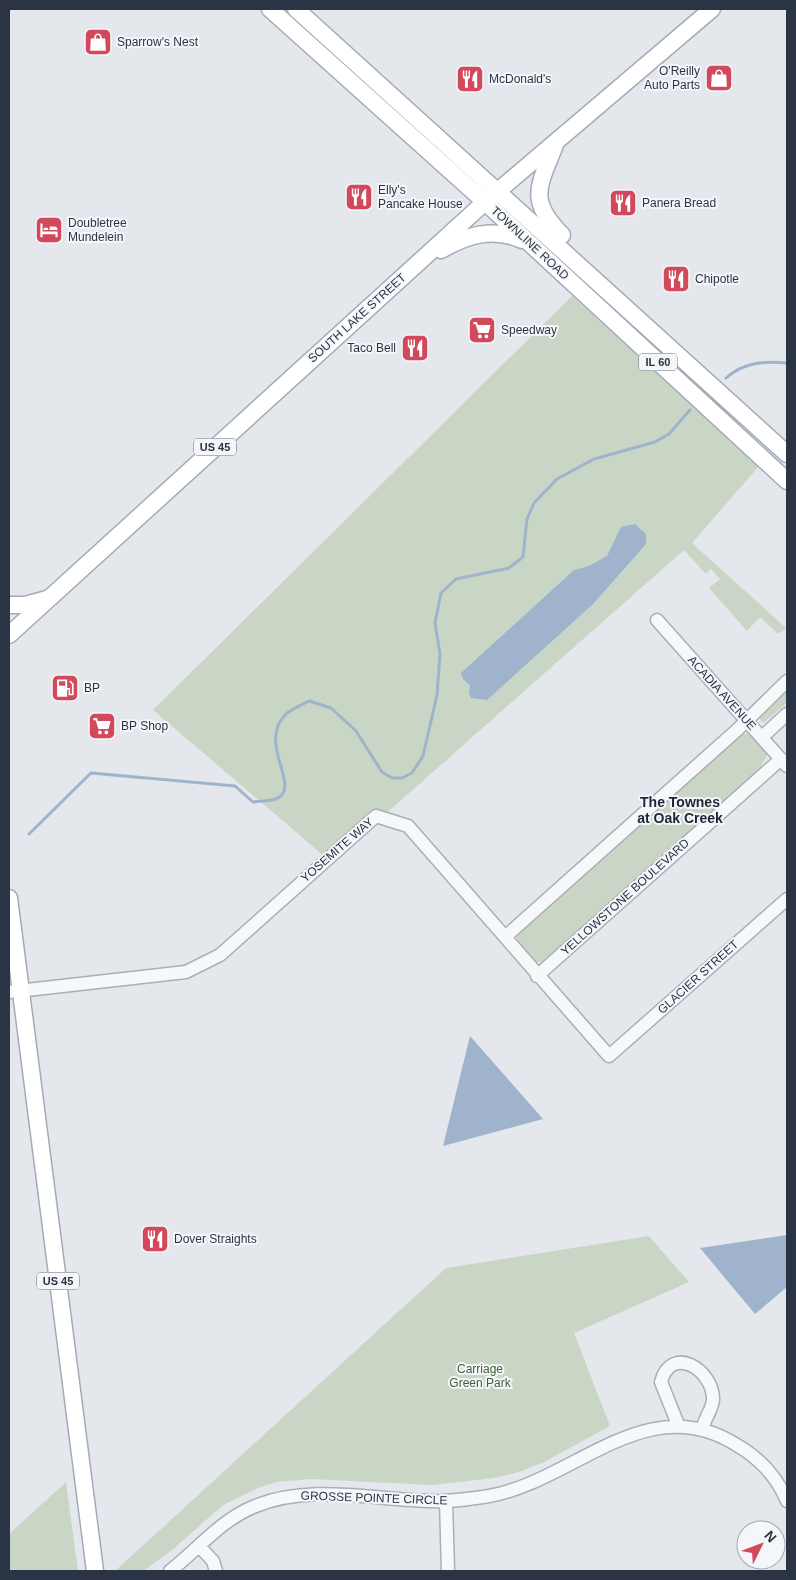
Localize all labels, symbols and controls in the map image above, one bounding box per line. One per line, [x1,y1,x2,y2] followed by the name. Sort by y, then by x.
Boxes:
[83,27,113,57] shop icon: Sparrow's Nest
[117,35,199,49] place label: Sparrow's Nest
[704,63,734,93] shop icon: O'Reilly Auto Parts
[455,64,485,94] restaurant icon: McDonald's
[644,64,700,92] place label: O'Reilly Auto Parts
[489,72,551,86] place label: McDonald's
[344,182,374,212] restaurant icon: Elly's Pancake House
[378,183,463,211] place label: Elly's Pancake House
[608,188,638,218] restaurant icon: Panera Bread
[642,196,716,210] place label: Panera Bread
[488,203,572,283] street label: TOWNLINE ROAD
[34,215,64,245] hotel icon: Doubletree Mundelein
[68,216,127,244] place label: Doubletree Mundelein
[661,264,691,294] restaurant icon: Chipotle
[305,270,409,366] street label: SOUTH LAKE STREET
[695,272,739,286] place label: Chipotle
[467,315,497,345] supermarket icon: Speedway
[501,323,557,337] place label: Speedway
[400,333,430,363] restaurant icon: Taco Bell
[347,341,396,355] place label: Taco Bell
[639,354,677,371] road number: IL 60
[194,438,236,456] road number: US 45
[685,653,759,733] street label: ACADIA AVENUE
[50,673,80,703] fuel station icon: BP
[84,681,100,695] place label: BP
[87,711,117,741] supermarket icon: BP Shop
[121,719,168,733] place label: BP Shop
[637,794,723,826] district label: The Townes at Oak Creek
[298,815,376,885] street label: YOSEMITE WAY
[558,836,692,958] street label: YELLOWSTONE BOULEVARD
[655,937,742,1017] street label: GLACIER STREET
[140,1224,170,1254] restaurant icon: Dover Straights
[174,1232,257,1246] place label: Dover Straights
[37,1272,79,1290] road number: US 45
[449,1362,512,1390] park label: Carriage Green Park
[300,1488,448,1508] street label: GROSSE POINTE CIRCLE
[736,1520,786,1570] north arrow
[761,1527,780,1545] text: N

